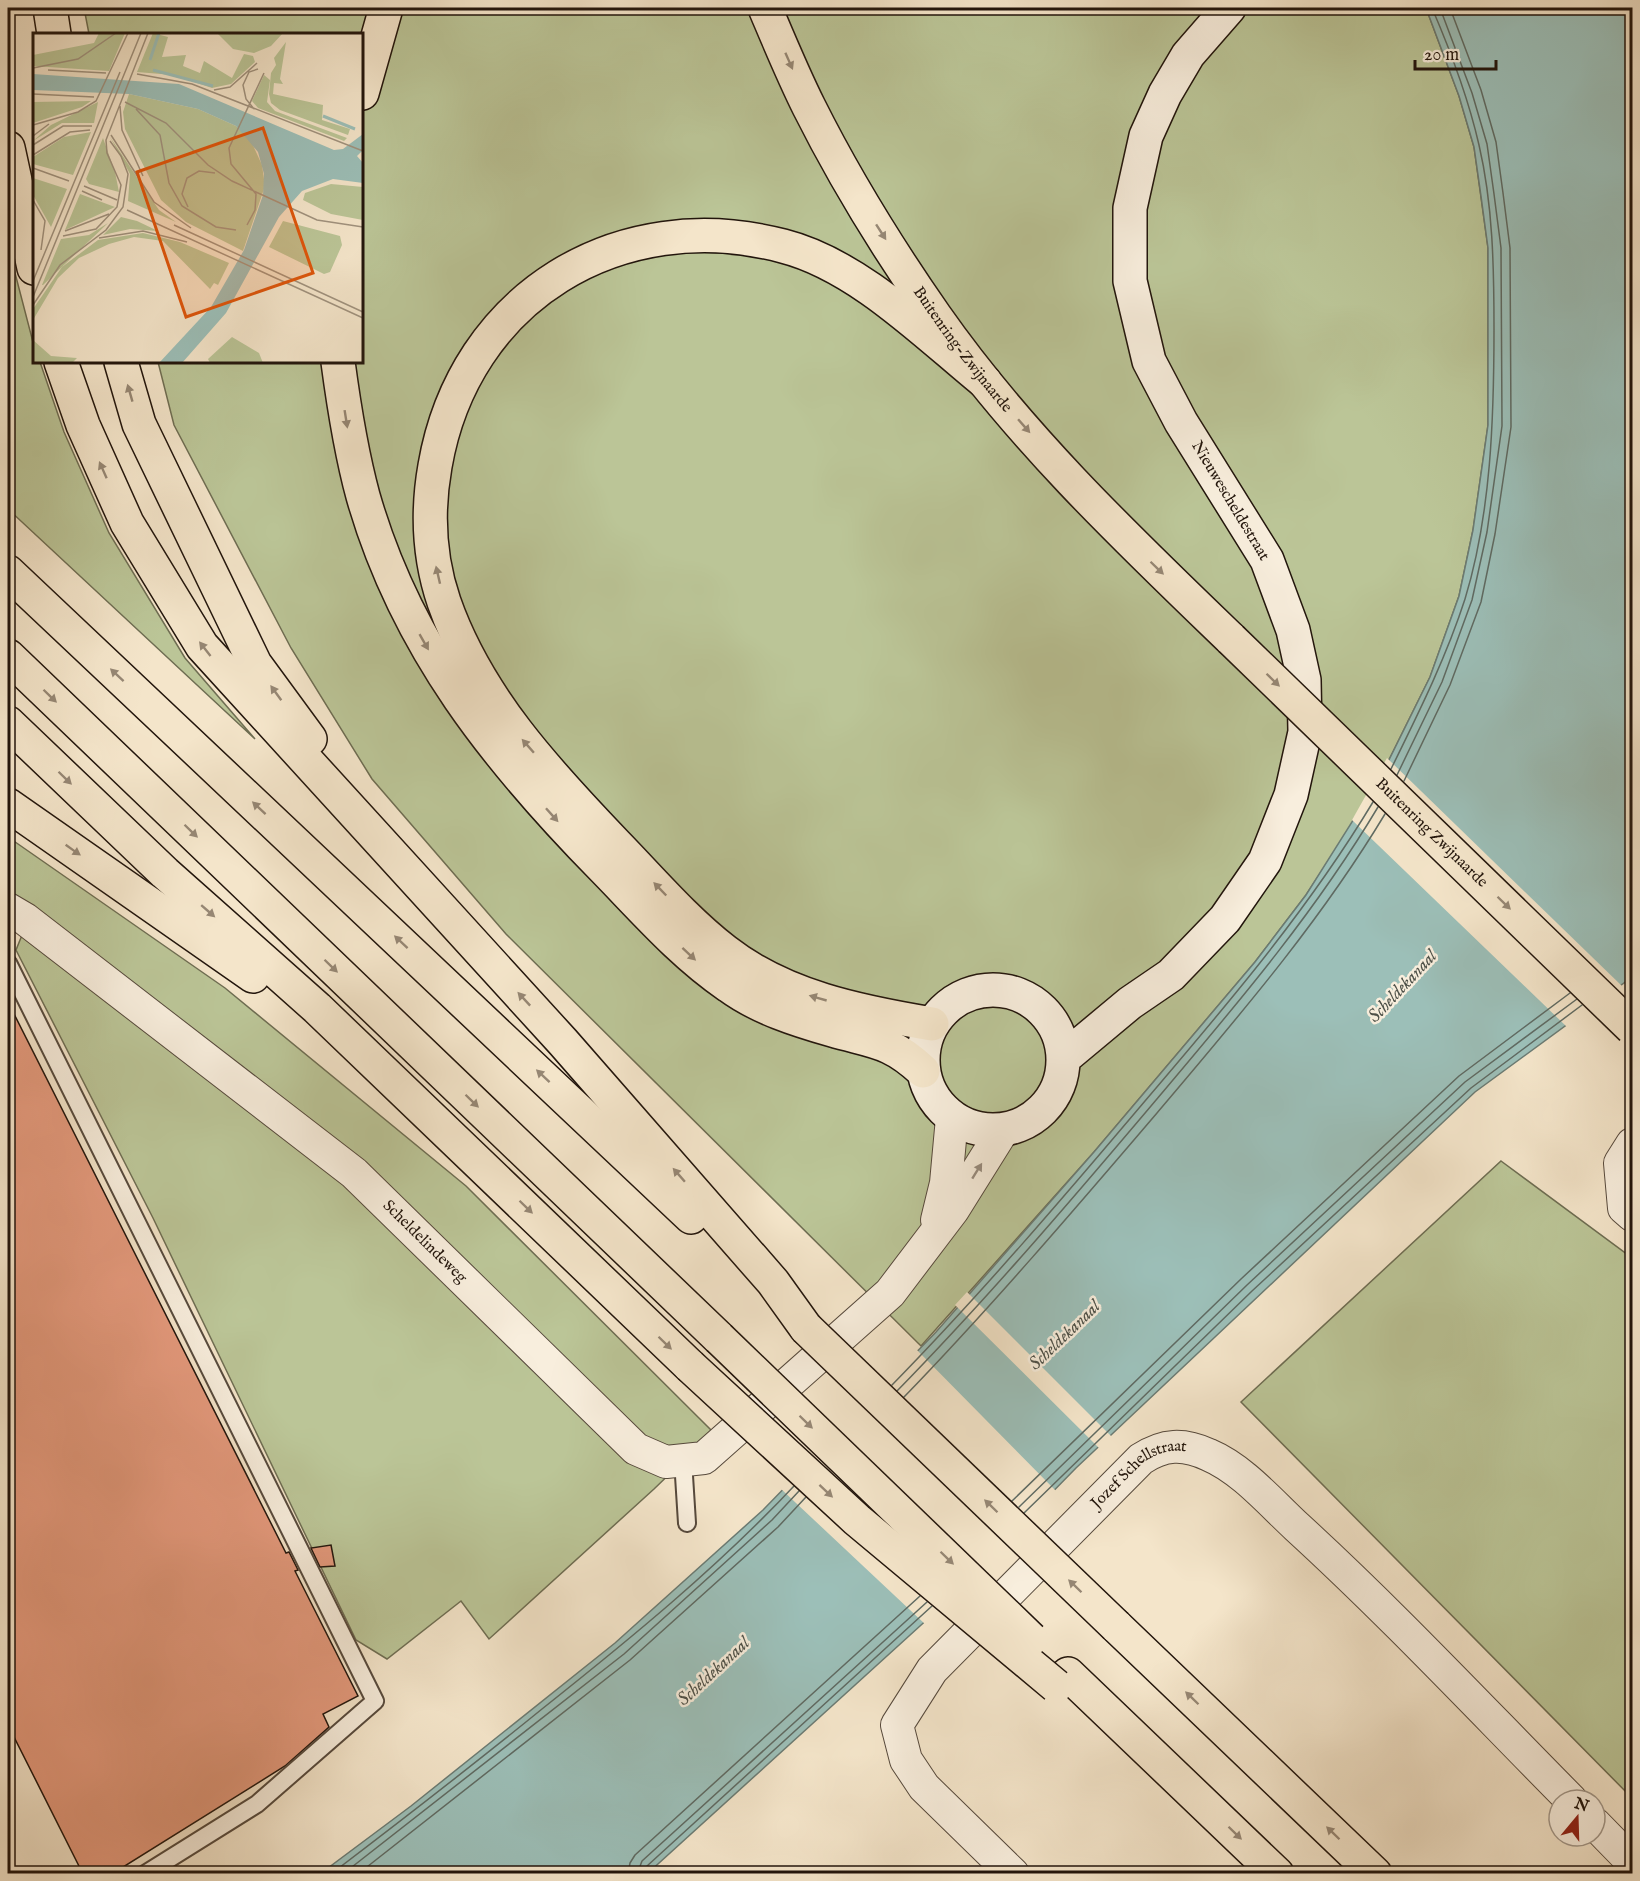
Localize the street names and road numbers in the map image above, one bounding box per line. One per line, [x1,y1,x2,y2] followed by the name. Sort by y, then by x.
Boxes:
[908,283,1016,417] street label: Buitenring-Zwijnaarde
[1186,437,1274,565] street label: Nieuwescheldestraat
[1371,774,1492,892] street label: Buitenring Zwijnaarde
[378,1196,471,1288] street label: Scheldelindeweg
[1086,1437,1188,1515] street label: Jozef Schellstraat

